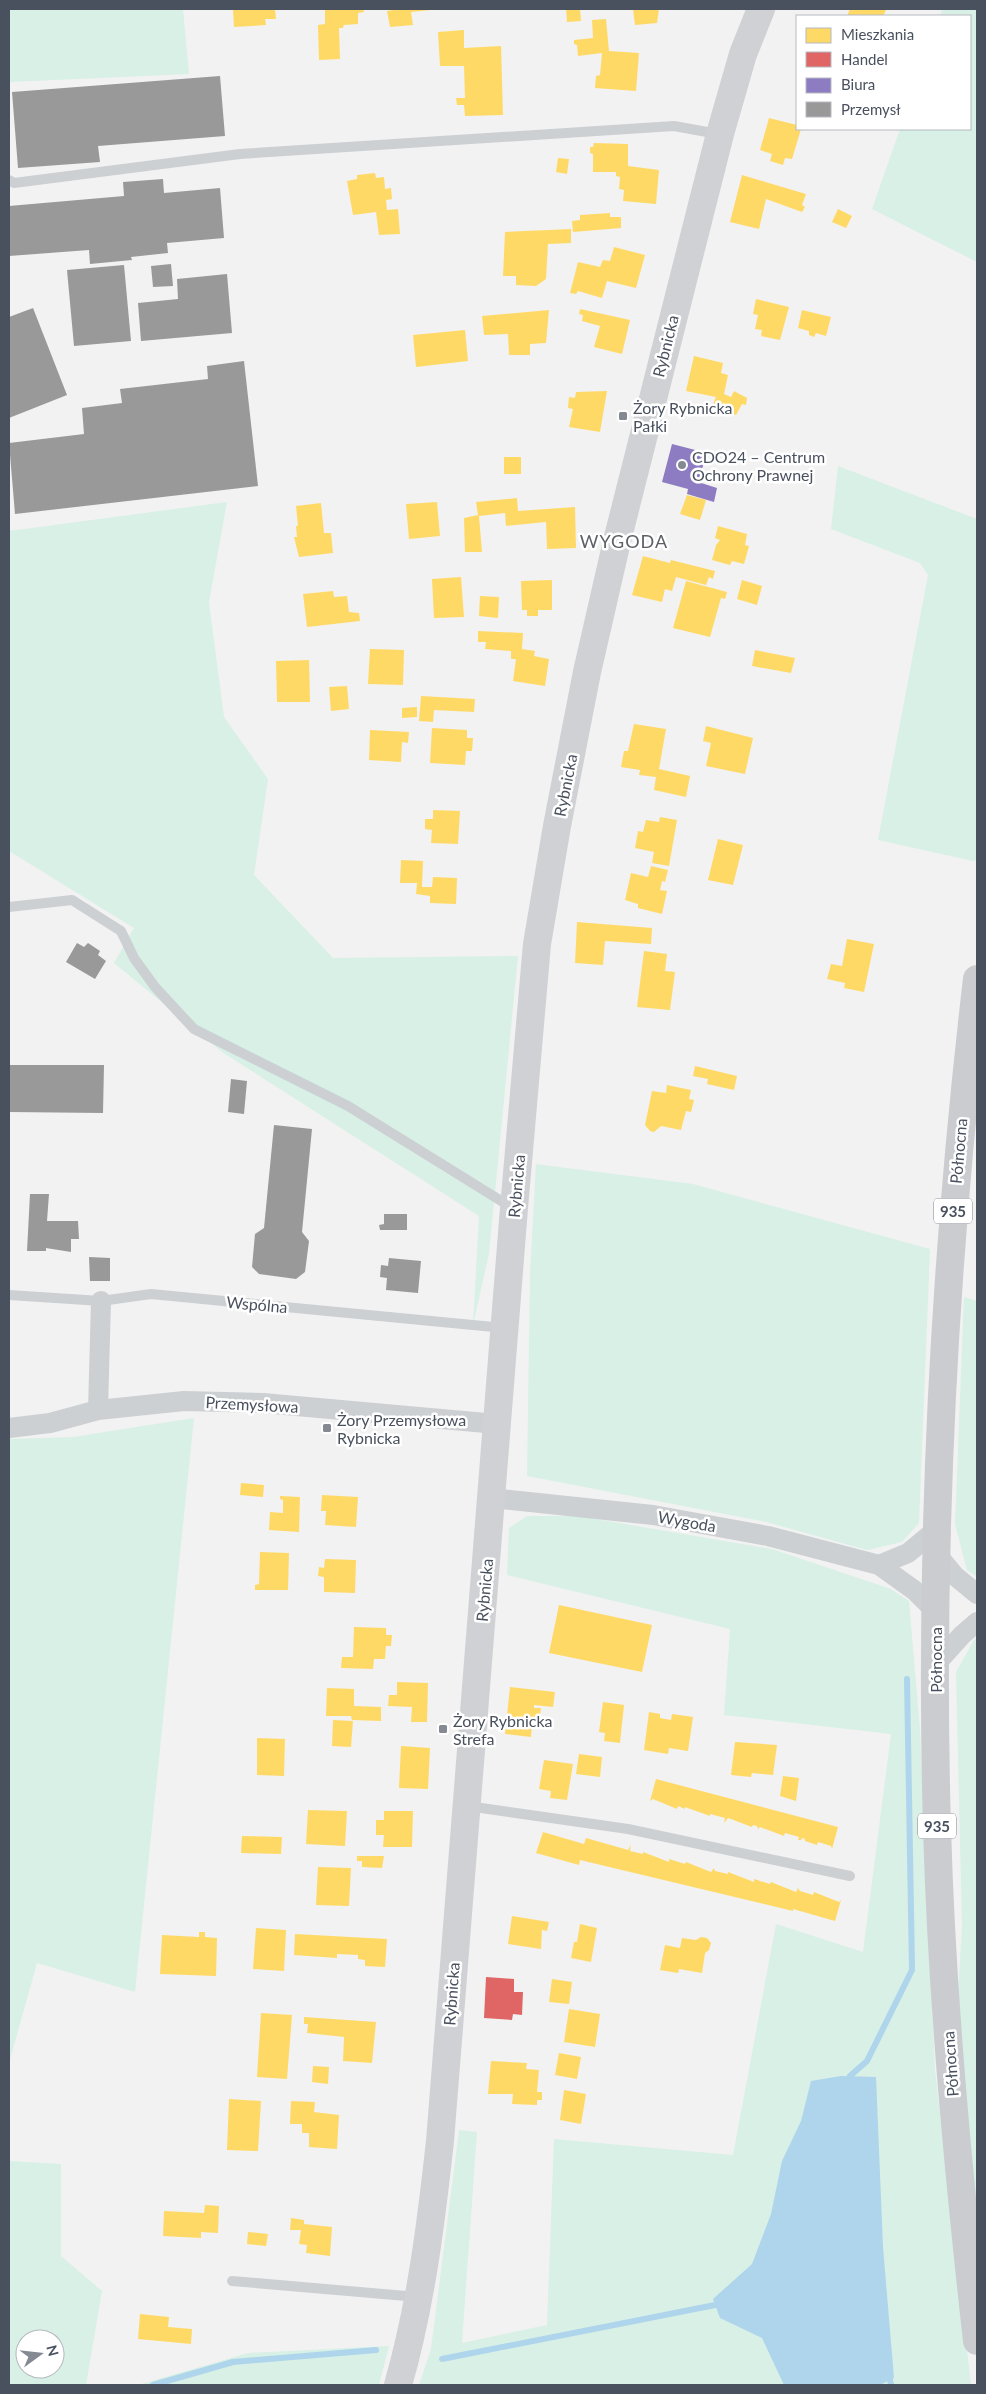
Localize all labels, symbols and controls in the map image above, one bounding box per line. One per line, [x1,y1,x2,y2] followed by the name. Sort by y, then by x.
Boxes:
[796,15,971,130] legend
[841,25,914,43] text: Mieszkania
[841,50,888,68] text: Handel
[841,75,875,93] text: Biura
[841,100,901,118] text: Przemysł
[648,313,682,379] street label: Rybnicka
[633,398,733,435] place label: Żory Rybnicka Pałki
[617,410,629,422] marker: Żory Rybnicka Pałki
[692,447,825,484] place label: CDO24 – Centrum Ochrony Prawnej
[676,459,688,471] marker: CDO24 – Centrum Ochrony Prawnej
[580,530,668,552] district label: WYGODA
[550,752,580,818] street label: Rybnicka
[946,1117,970,1185] street label: Północna
[504,1154,528,1218] street label: Rybnicka
[934,1198,972,1224] road number: 935
[226,1292,288,1316] street label: Wspólna
[205,1392,299,1416] street label: Przemysłowa
[337,1410,466,1447] place label: Żory Przemysłowa Rybnicka
[321,1422,333,1434] marker: Żory Przemysłowa Rybnicka
[657,1507,717,1535] street label: Wygoda
[472,1558,496,1622] street label: Rybnicka
[926,1627,945,1693] street label: Północna
[453,1711,553,1748] place label: Żory Rybnicka Strefa
[437,1723,449,1735] marker: Żory Rybnicka Strefa
[918,1814,956,1838] road number: 935
[439,1962,463,2026] street label: Rybnicka
[938,2031,962,2097] street label: Północna
[15,2329,65,2379] north arrow
[43,2343,63,2358] text: N

